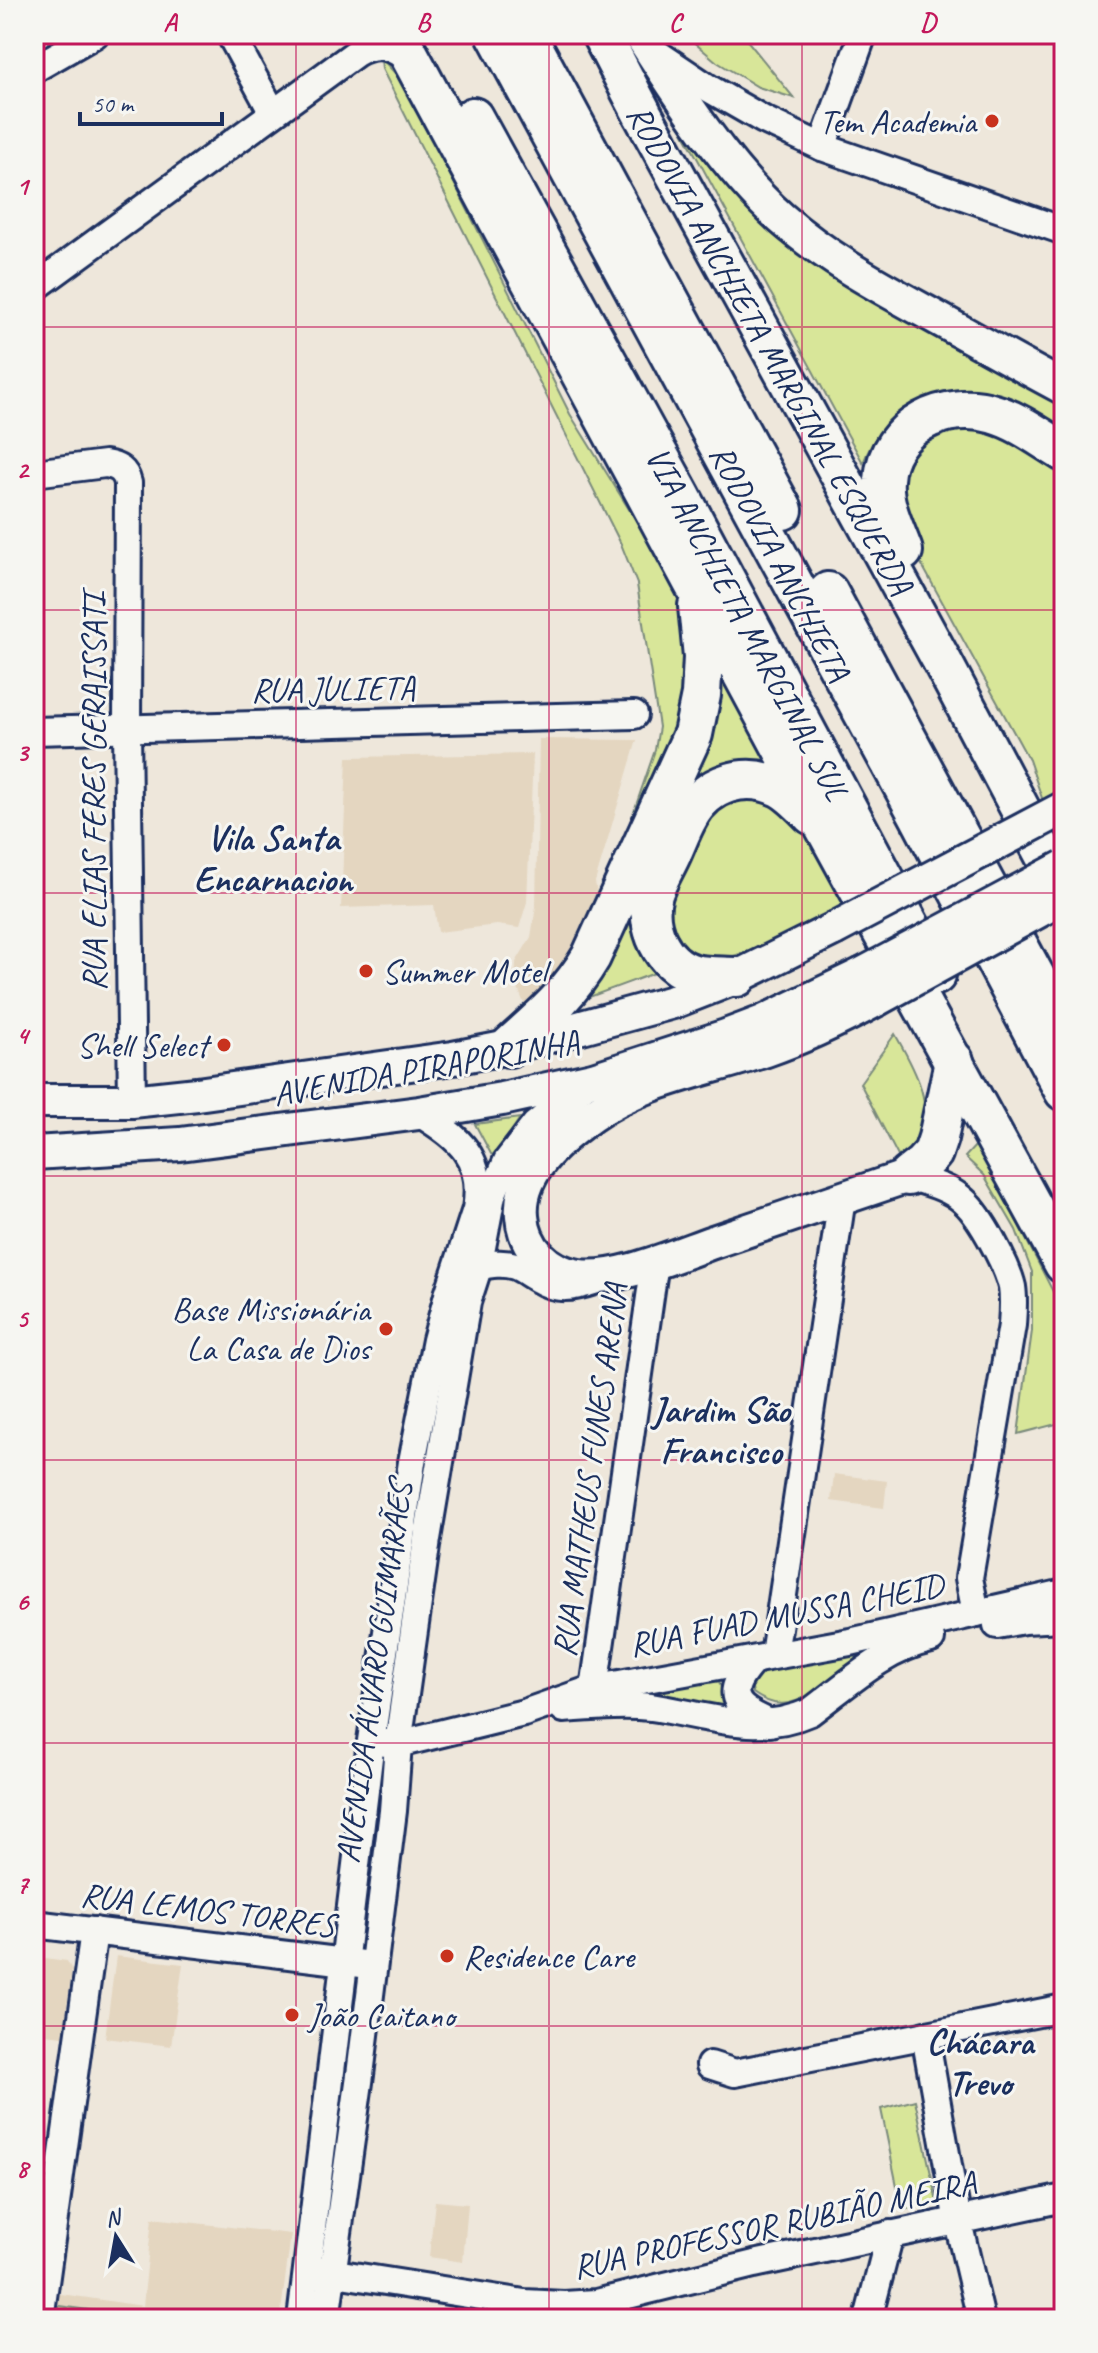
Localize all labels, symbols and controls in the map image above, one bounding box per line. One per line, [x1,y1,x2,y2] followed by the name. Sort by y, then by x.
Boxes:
[163,6,178,39] text: A
[416,6,432,39] text: B
[669,6,685,39] text: C
[920,6,938,39] text: D
[80,76,222,126] scale bar
[92,89,135,119] text: 50 m
[618,96,924,602] street label: RODOVIA ANCHIETA MARGINAL ESQUERDA
[819,100,978,143] place label: Tem Academia
[983,112,1001,130] marker: Tem Academia
[16,170,31,203] text: 1
[701,437,861,687] street label: RODOVIA ANCHIETA
[636,439,859,808] street label: VIA ANCHIETA MARGINAL SUL
[16,453,30,486] text: 2
[72,587,115,991] street label: RUA ELIAS FERES GERAISSATI
[251,666,416,711] street label: RUA JULIETA
[16,736,30,769] text: 3
[194,815,355,902] district label: Vila Santa Encarnacion
[382,950,553,993] place label: Summer Motel
[357,962,375,980] marker: Summer Motel
[16,1019,31,1052] text: 4
[270,1019,583,1116] street label: AVENIDA PIRAPORINHA
[77,1024,213,1067] place label: Shell Select
[215,1036,233,1054] marker: Shell Select
[542,1279,637,1659] street label: RUA MATHEUS FUNES ARENA
[172,1288,373,1370] place label: Base Missionária La Casa de Dios
[16,1302,30,1335] text: 5
[377,1320,395,1338] marker: Base Missionária La Casa de Dios
[649,1387,793,1474] district label: Jardim São Francisco
[325,1472,422,1865] street label: AVENIDA ÁLVARO GUIMARÃES
[626,1562,950,1666] street label: RUA FUAD MUSSA CHEID
[16,1585,30,1618] text: 6
[16,1868,30,1901] text: 7
[79,1873,342,1947] street label: RUA LEMOS TORRES
[463,1935,636,1978] place label: Residence Care
[438,1947,456,1965] marker: Residence Care
[306,1994,459,2037] place label: João Caitano
[283,2006,301,2024] marker: João Caitano
[927,2019,1037,2106] district label: Chácara Trevo
[16,2152,31,2185] text: 8
[569,2160,981,2288] street label: RUA PROFESSOR RUBIÃO MEIRA
[76,2197,156,2277] north arrow
[103,2203,125,2233] text: N

